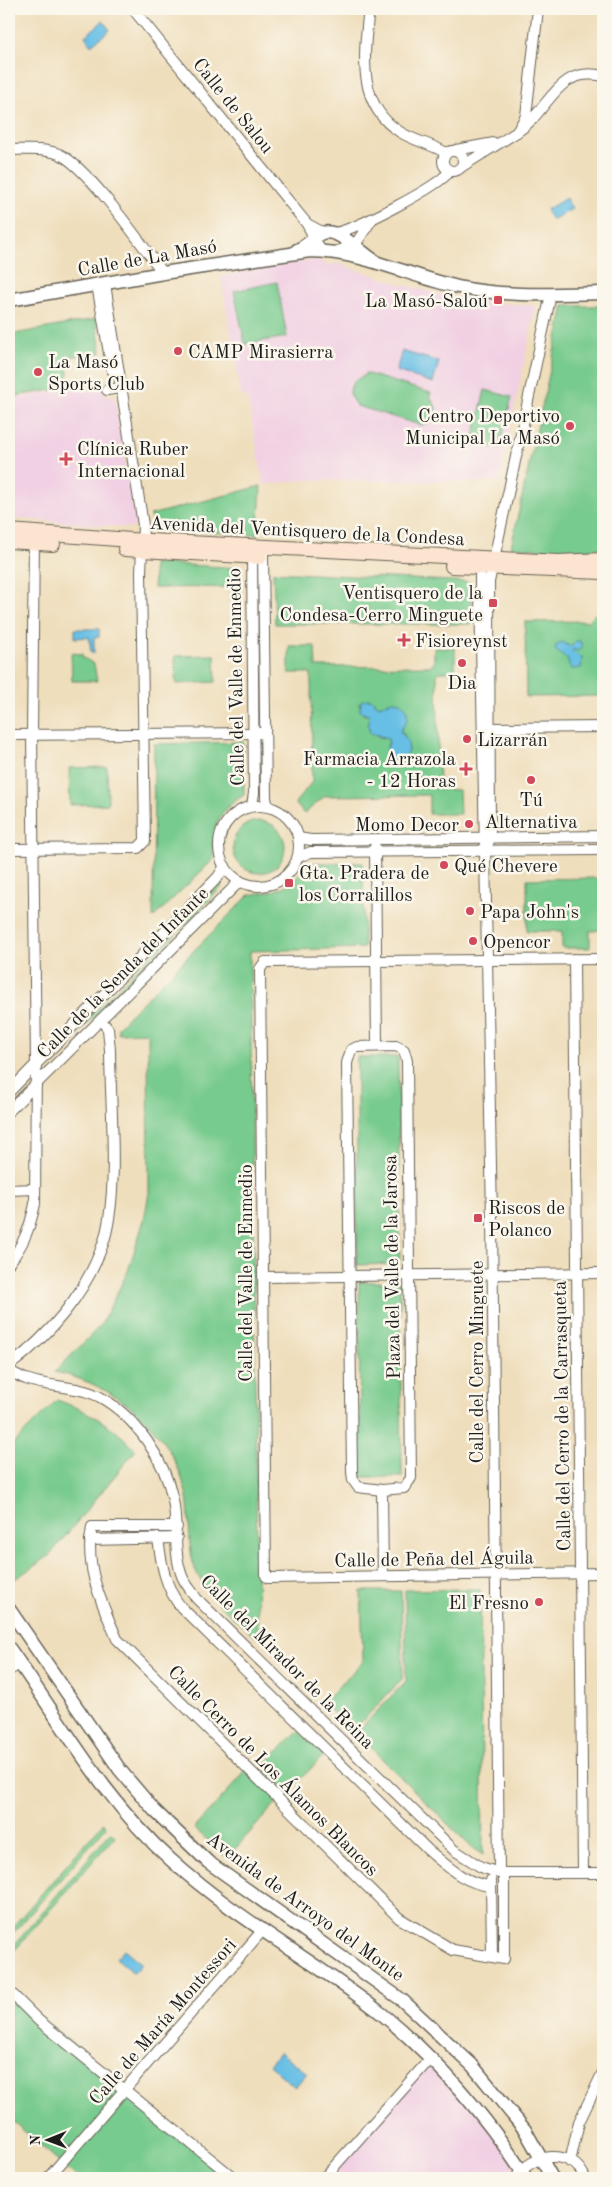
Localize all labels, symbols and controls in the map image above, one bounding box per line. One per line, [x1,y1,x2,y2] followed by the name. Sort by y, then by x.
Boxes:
[188,55,276,158] street label: Calle de Salou
[76,238,218,281] street label: Calle de La Masó
[365,293,488,312] place label: La Masó-Saloú
[492,294,504,306] marker: La Masó-Saloú
[188,344,334,363] place label: CAMP Mirasierra
[172,345,184,357] marker: CAMP Mirasierra
[48,354,145,395] place label: La Masó Sports Club
[32,366,44,378] marker: La Masó Sports Club
[405,408,560,449] place label: Centro Deportivo Municipal La Masó
[564,420,576,432] marker: Centro Deportivo Municipal La Masó
[77,441,189,482] place label: Clínica Ruber Internacional
[59,452,73,466] marker: Clínica Ruber Internacional
[149,515,466,550] street label: Avenida del Ventisquero de la Condesa
[226,568,249,786] street label: Calle del Valle de Enmedio
[280,585,484,626] place label: Ventisquero de la Condesa-Cerro Minguete
[487,597,499,609] marker: Ventisquero de la Condesa-Cerro Minguete
[397,633,411,647] marker: Fisioreynst
[415,633,508,652] place label: Fisioreynst
[456,657,468,669] marker: Dia
[447,675,477,694] place label: Dia
[477,732,548,751] place label: Lizarrán
[461,733,473,745] marker: Lizarrán
[303,751,457,792] place label: Farmacia Arrazola - 12 Horas
[460,763,472,775] marker: Farmacia Arrazola - 12 Horas
[525,774,537,786] marker: Tú Alternativa
[484,792,578,833] place label: Tú Alternativa
[355,817,459,836] place label: Momo Decor
[463,818,475,830] marker: Momo Decor
[454,858,558,877] place label: Qué Chevere
[438,859,450,871] marker: Qué Chevere
[299,865,429,906] place label: Gta. Pradera de los Corralillos
[283,877,295,889] marker: Gta. Pradera de los Corralillos
[34,884,213,1063] street label: Calle de la Senda del Infante
[480,904,579,923] place label: Papa John's
[464,905,476,917] marker: Papa John's
[483,934,551,953] place label: Opencor
[467,935,479,947] marker: Opencor
[382,1154,405,1379] street label: Plaza del Valle de la Jarosa
[238,1164,257,1382] street label: Calle del Valle de Enmedio
[488,1200,565,1241] place label: Riscos de Polanco
[472,1212,484,1224] marker: Riscos de Polanco
[469,1260,488,1464] street label: Calle del Cerro Minguete
[552,1280,575,1552] street label: Calle del Cerro de la Carrasqueta
[334,1545,535,1572] street label: Calle de Peña del Águila
[196,1572,377,1754] street label: Calle del Mirador de la Reina
[448,1595,529,1614] place label: El Fresno
[533,1596,545,1608] marker: El Fresno
[163,1660,384,1881] street label: Calle Cerro de Los Álamos Blancos
[202,1830,407,1986] street label: Avenida de Arroyo del Monte
[87,1936,241,2109] street label: Calle de María Montessori
[22,2114,72,2164] north arrow
[29,2134,43,2146] text: N

